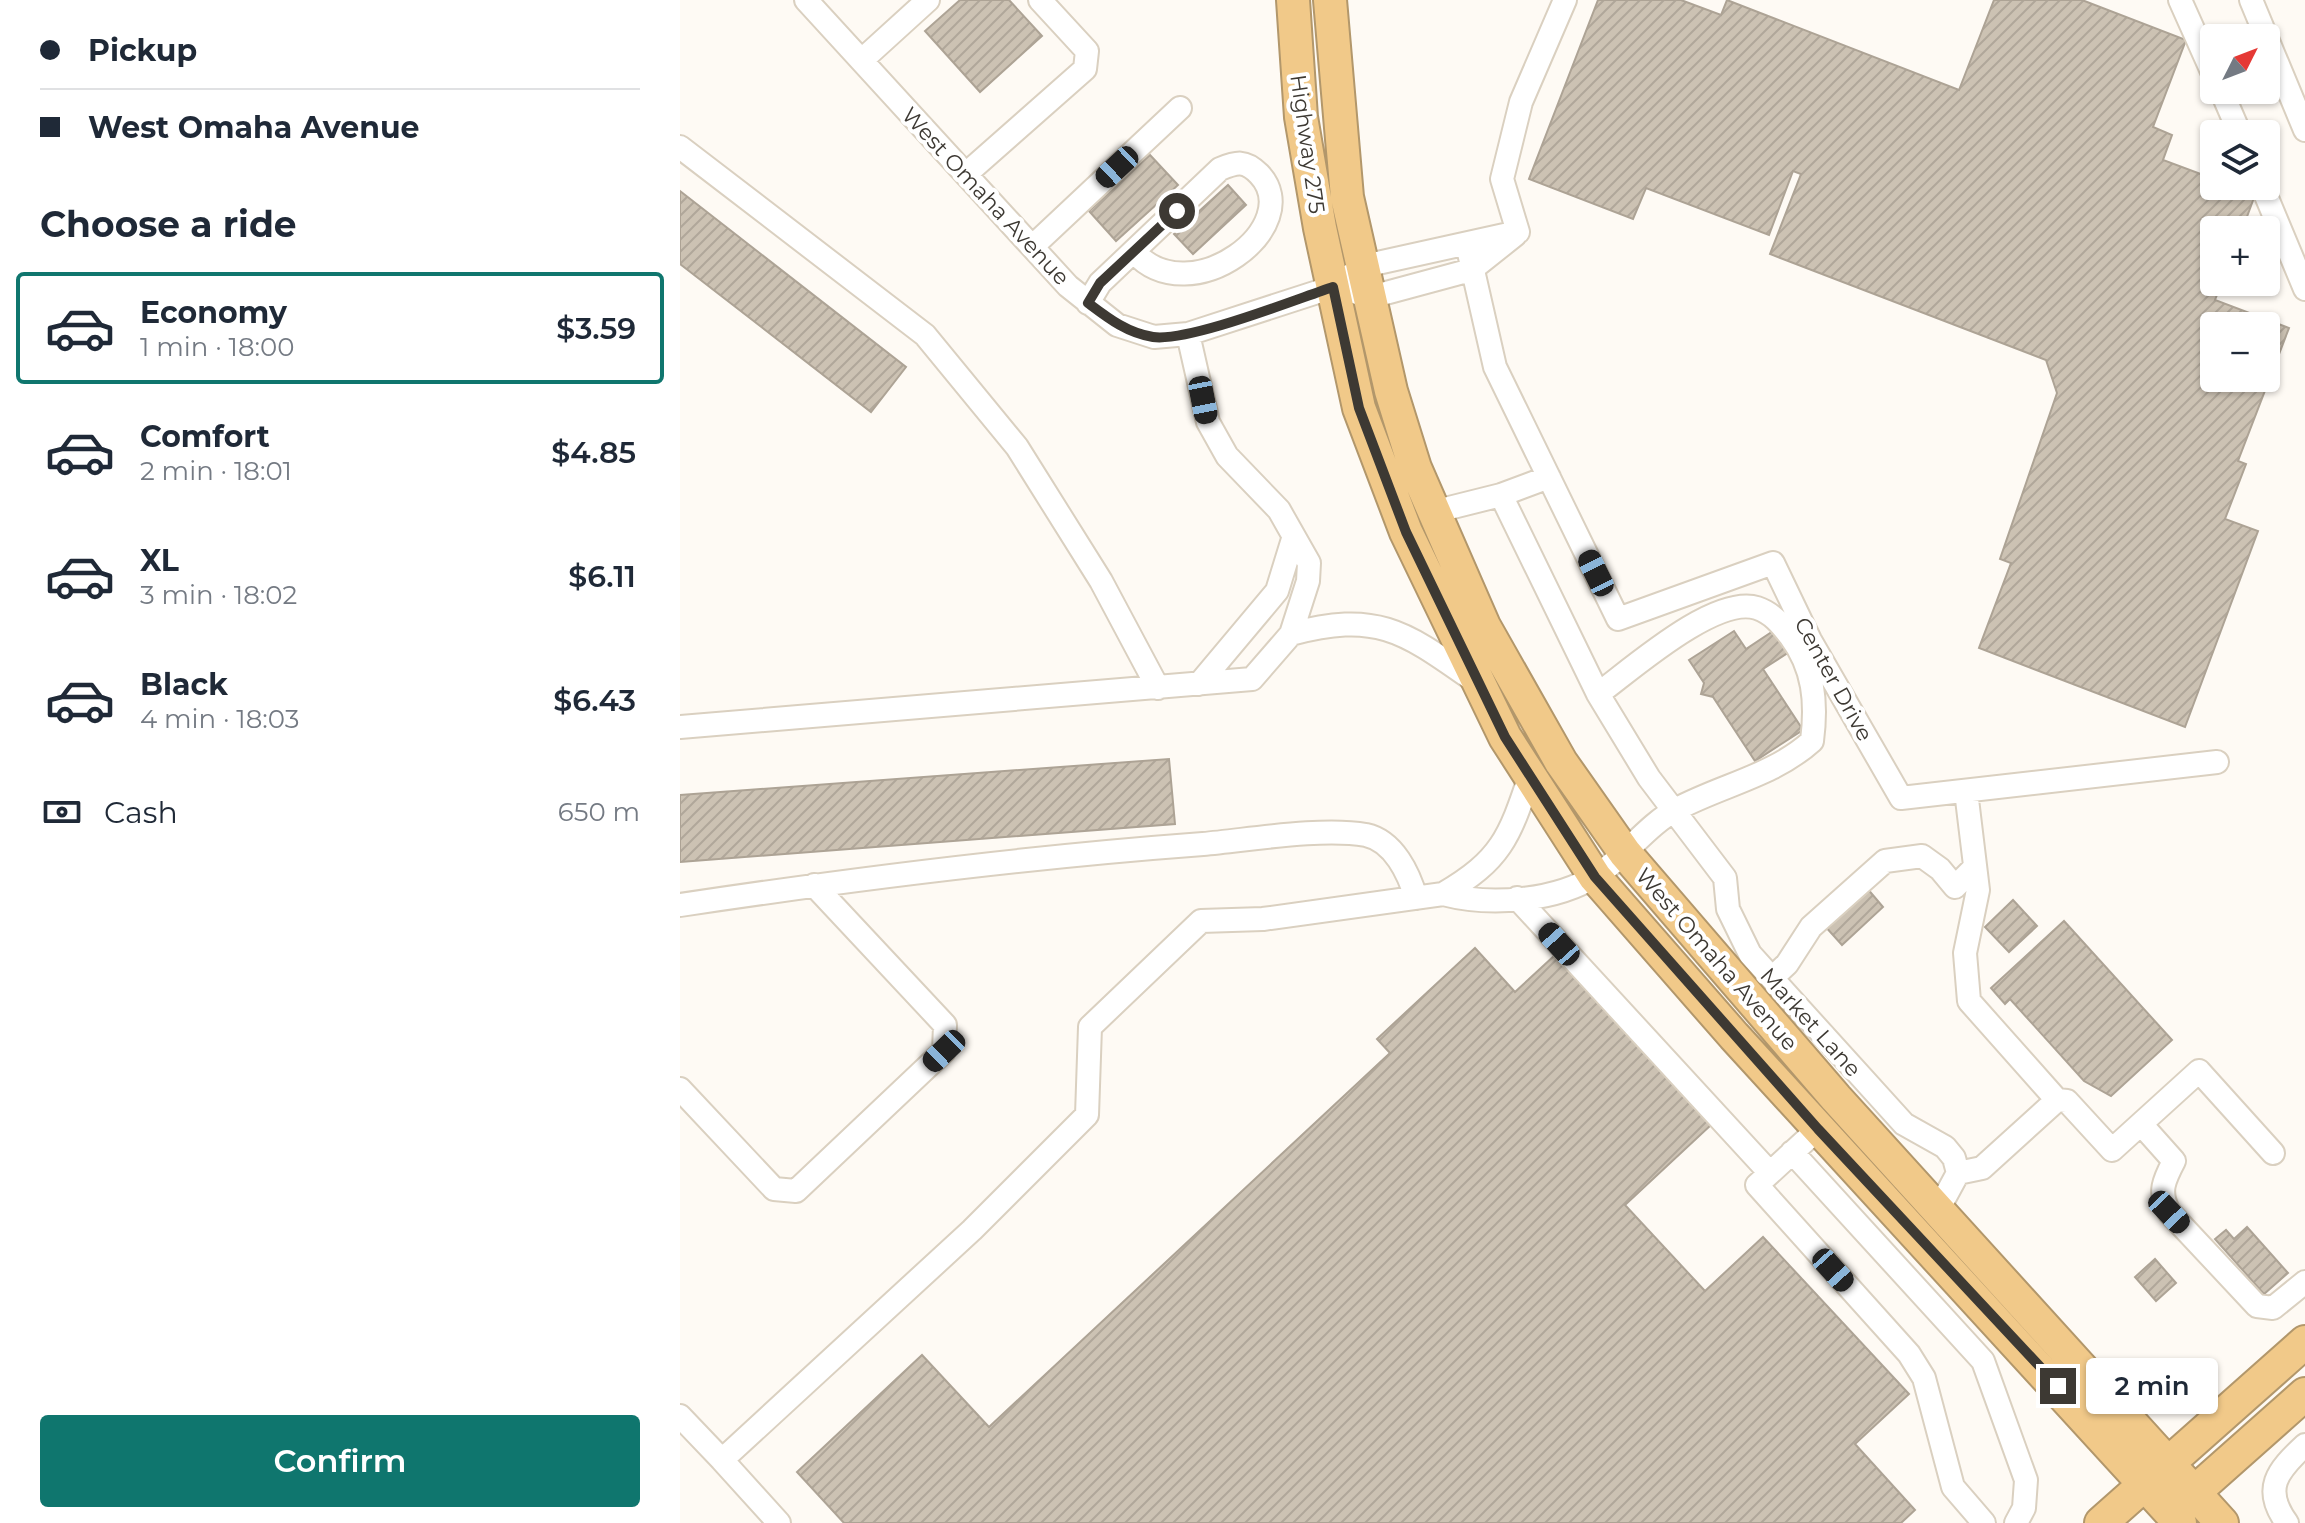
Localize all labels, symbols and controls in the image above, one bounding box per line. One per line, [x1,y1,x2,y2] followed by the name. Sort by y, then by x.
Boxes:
[2200,24,2280,104] north arrow
[2200,24,2280,392] map controls
[88,32,197,69] text: Pickup
[1284,73,1331,215] street label: Highway 275
[896,102,1075,291] street label: West Omaha Avenue
[88,109,420,146] text: West Omaha Avenue
[2200,120,2280,200] button: layers
[1091,142,1143,192] car
[1159,193,1195,229] route start
[40,202,297,246] text: Choose a ride
[2200,216,2280,296] button: +
[44,292,116,364] icon: car
[140,294,287,331] text: Economy
[556,310,636,347] text: $3.59
[2200,312,2280,392] button: −
[140,331,294,363] text: 1 min · 18:00
[1187,374,1219,426] car
[44,416,116,488] icon: car
[140,418,270,455] text: Comfort
[551,434,636,471] text: $4.85
[140,455,292,487] text: 2 min · 18:01
[44,540,116,612] icon: car
[140,542,179,579] text: XL
[1575,546,1617,600] car
[568,558,636,595] text: $6.11
[140,579,297,611] text: 3 min · 18:02
[1788,613,1879,746] street label: Center Drive
[44,664,116,736] icon: car
[140,666,228,703] text: Black
[553,682,636,719] text: $6.43
[140,703,299,735] text: 4 min · 18:03
[40,790,84,834] icon: cash
[104,794,178,831] text: Cash
[558,796,640,828] text: 650 m
[1630,862,1803,1056] street label: West Omaha Avenue
[1534,918,1584,970] car
[1755,962,1867,1082] street label: Market Lane
[918,1026,970,1076] car
[2144,1186,2194,1238] car
[1808,1244,1858,1296] car
[2086,1358,2218,1414] callout: 2 min
[2040,1368,2076,1404] route end
[2114,1370,2190,1402] text: 2 min
[40,1415,640,1507] button: Confirm

